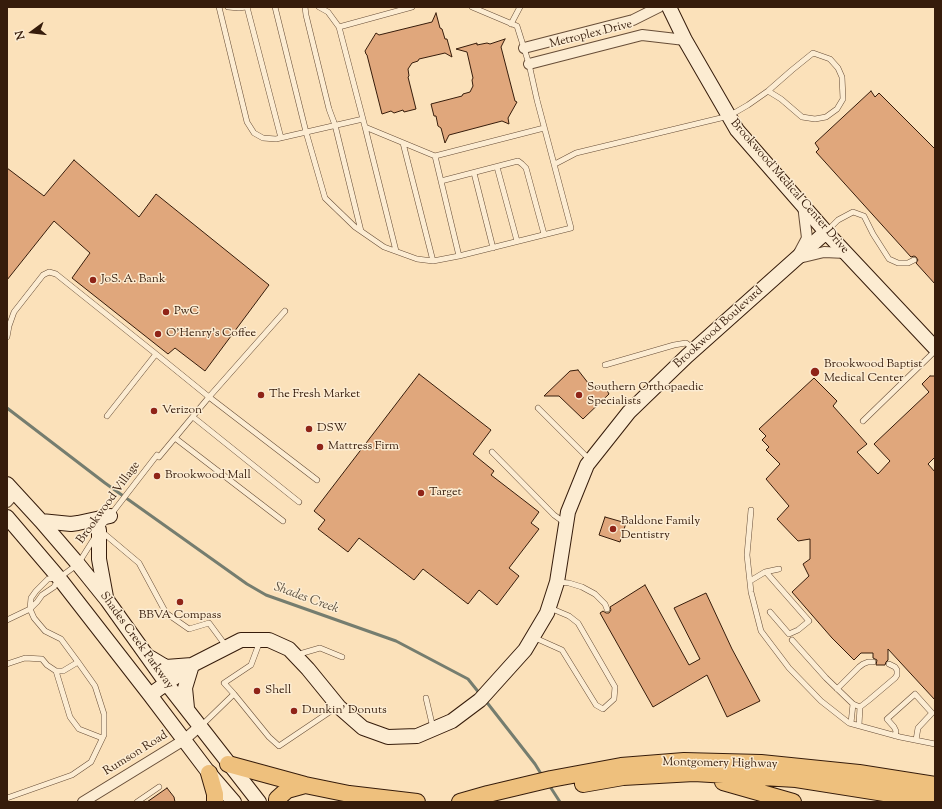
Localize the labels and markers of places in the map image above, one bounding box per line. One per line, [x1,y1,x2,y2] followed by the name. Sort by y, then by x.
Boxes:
[101,273,165,287] place label: JoS. A. Bank
[88,275,98,285] marker: JoS. A. Bank
[174,305,199,319] place label: PwC
[161,307,171,317] marker: PwC
[166,327,256,341] place label: O'Henry's Coffee
[153,329,163,339] marker: O'Henry's Coffee
[824,358,922,386] place label: Brookwood Baptist Medical Center
[809,366,821,378] marker: Brookwood Baptist Medical Center
[587,381,704,409] place label: Southern Orthopaedic Specialists
[269,388,360,402] place label: The Fresh Market
[256,390,266,400] marker: The Fresh Market
[574,390,584,400] marker: Southern Orthopaedic Specialists
[162,404,202,418] place label: Verizon
[149,406,159,416] marker: Verizon
[317,422,347,436] place label: DSW
[304,424,314,434] marker: DSW
[328,440,399,454] place label: Mattress Firm
[315,442,325,452] marker: Mattress Firm
[165,469,251,483] place label: Brookwood Mall
[152,471,162,481] marker: Brookwood Mall
[429,486,462,500] place label: Target
[416,488,426,498] marker: Target
[621,515,700,543] place label: Baldone Family Dentistry
[608,524,618,534] marker: Baldone Family Dentistry
[175,597,185,607] marker: BBVA Compass
[139,609,221,623] place label: BBVA Compass
[265,684,291,698] place label: Shell
[252,686,262,696] marker: Shell
[302,704,387,718] place label: Dunkin' Donuts
[289,706,299,716] marker: Dunkin' Donuts

